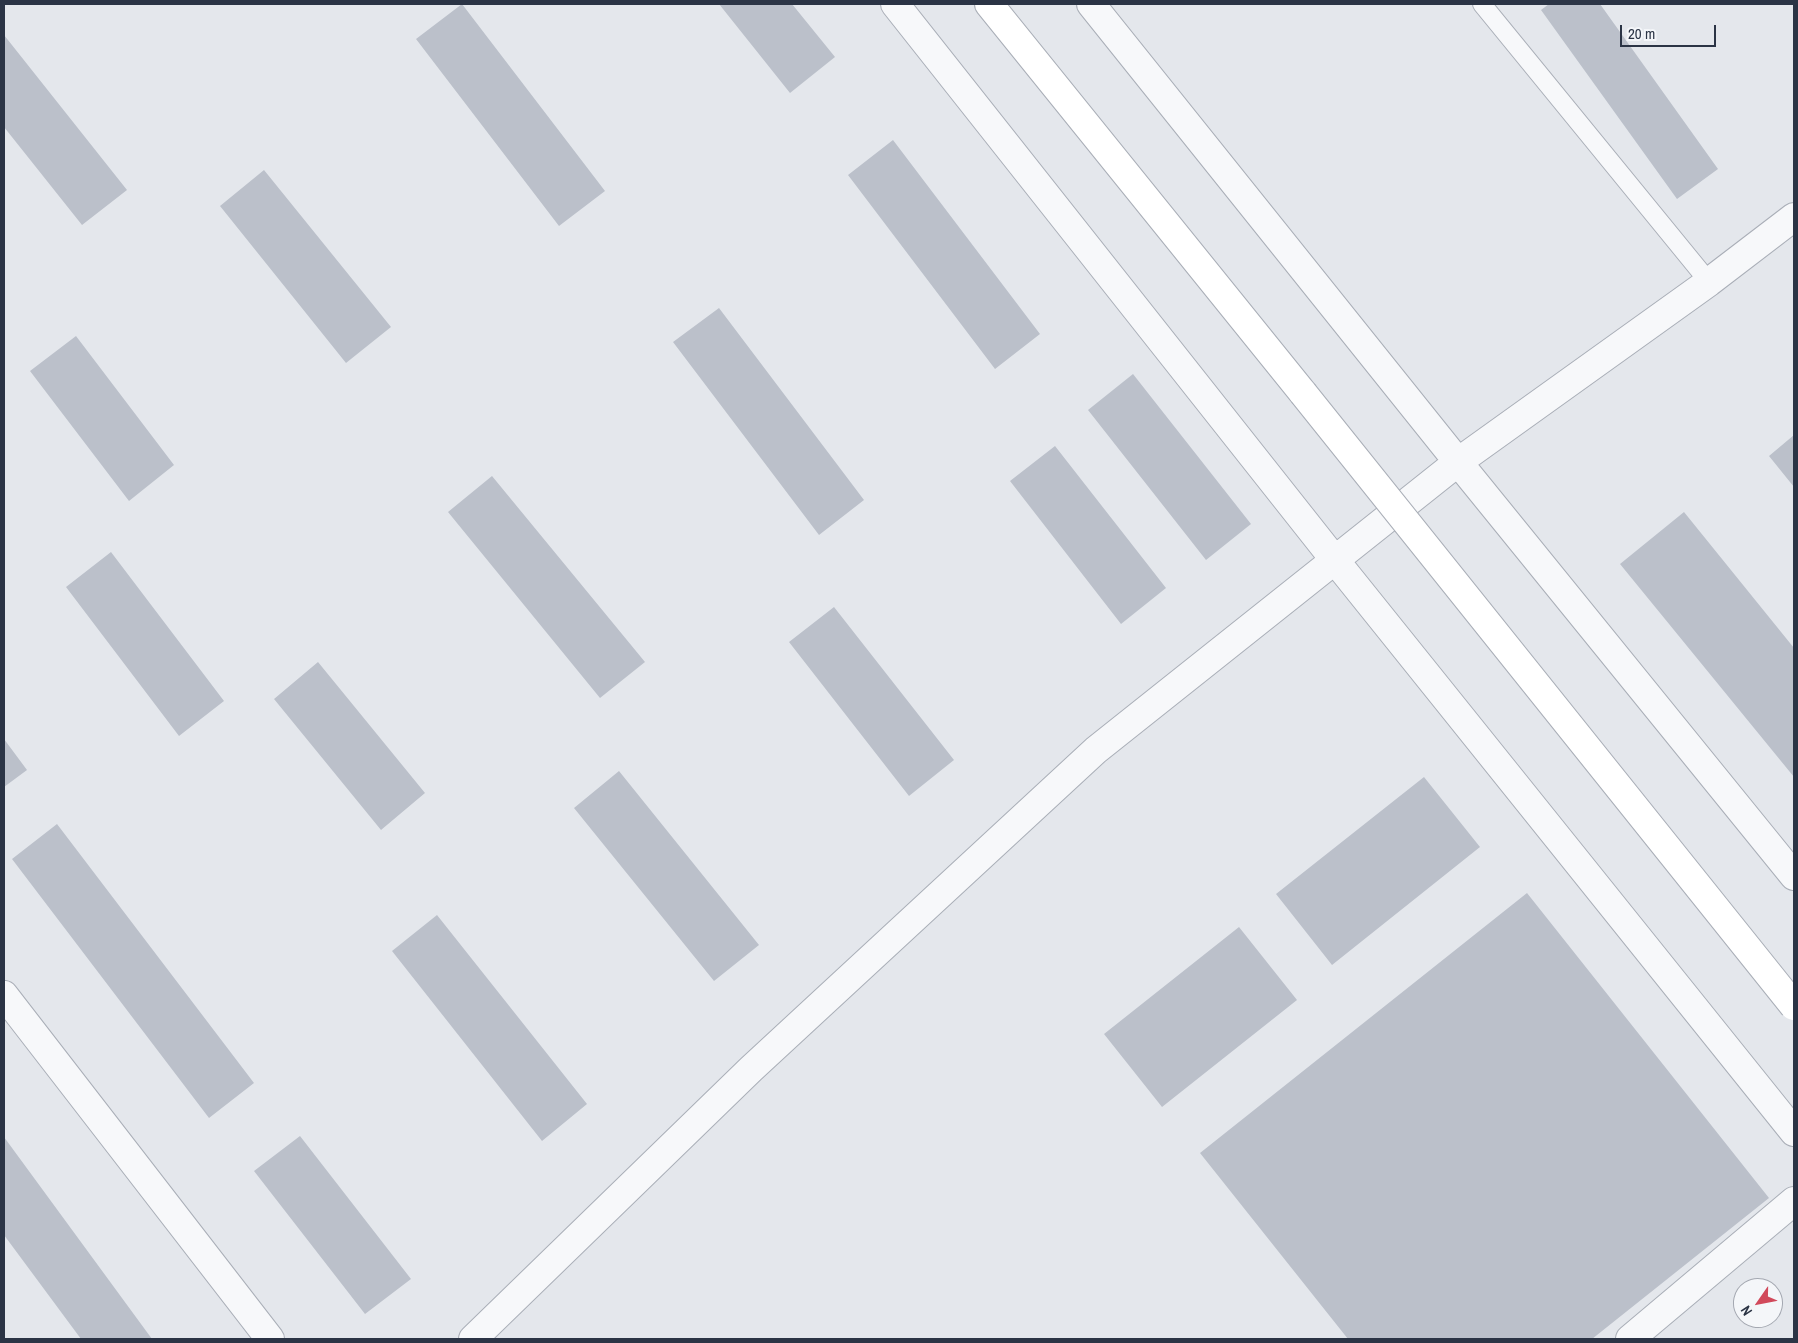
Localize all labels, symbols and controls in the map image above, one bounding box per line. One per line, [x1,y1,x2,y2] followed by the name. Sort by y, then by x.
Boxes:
[1623,15,1719,47] scale bar
[1628,23,1655,44] text: 20 m
[1733,1278,1783,1328] north arrow
[1736,1302,1756,1319] text: N

